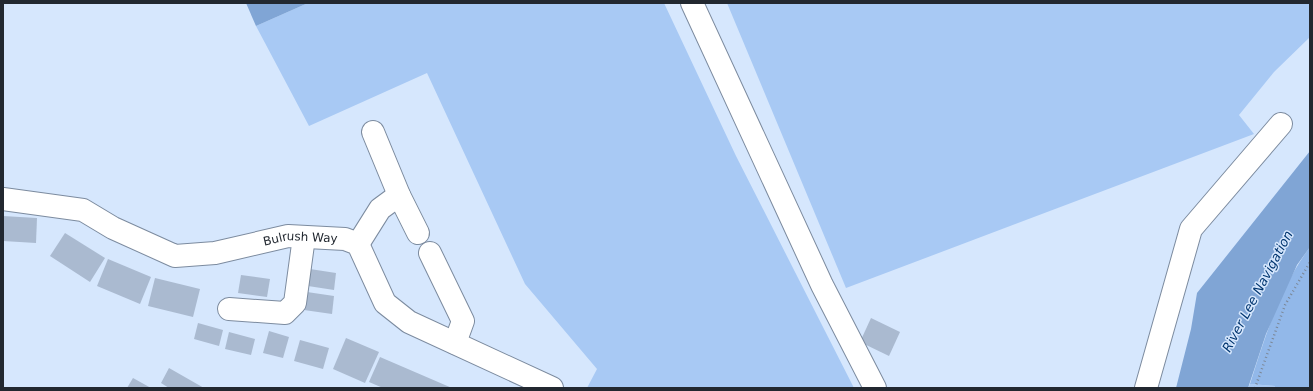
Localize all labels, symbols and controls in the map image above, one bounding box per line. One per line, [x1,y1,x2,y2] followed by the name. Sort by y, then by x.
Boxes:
[1219,228,1296,354] water label: River Lee Navigation
[262,229,338,249] street label: Bulrush Way

